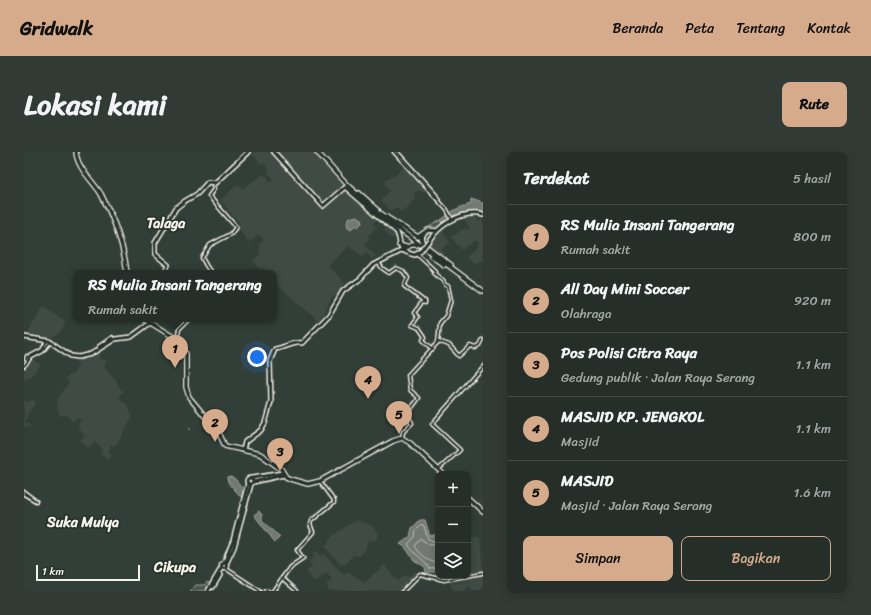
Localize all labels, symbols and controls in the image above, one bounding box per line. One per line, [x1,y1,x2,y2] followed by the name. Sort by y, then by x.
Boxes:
[20,12,93,45] text: Gridwalk
[613,16,663,41] text: Beranda
[685,16,714,41] text: Peta
[736,16,785,41] text: Tentang
[807,16,851,41] text: Kontak
[24,80,166,129] text: Lokasi kami
[782,82,847,127] button: Rute
[523,163,589,193] text: Terdekat
[793,167,831,190] text: 5 hasil
[147,211,186,236] district label: Talaga
[561,212,735,238] text: RS Mulia Insani Tangerang
[533,225,539,248] text: 1
[793,225,831,248] text: 800 m
[561,238,631,261] text: Rumah sakit
[73,270,277,322] popup
[88,272,262,298] text: RS Mulia Insani Tangerang
[561,276,689,302] text: All Day Mini Soccer
[532,289,540,312] text: 2
[794,289,831,312] text: 920 m
[88,298,158,321] text: Rumah sakit
[561,302,611,325] text: Olahraga
[162,335,188,368] pin: 1
[561,340,697,366] text: Pos Polisi Citra Raya
[247,347,267,367] your location
[532,353,540,376] text: 3
[796,353,831,376] text: 1.1 km
[355,366,381,399] pin: 4
[561,366,755,389] text: Gedung publik · Jalan Raya Serang
[386,401,412,434] pin: 5
[561,404,704,430] text: MASJID KP. JENGKOL
[202,409,228,442] pin: 2
[532,417,540,440] text: 4
[796,417,831,440] text: 1.1 km
[561,430,599,453] text: Masjid
[267,438,293,471] pin: 3
[561,468,613,494] text: MASJID
[435,471,471,579] map controls
[435,471,471,507] button: +
[532,481,540,504] text: 5
[794,481,831,504] text: 1.6 km
[561,494,712,517] text: Masjid · Jalan Raya Serang
[435,507,471,543] button: −
[46,510,119,535] district label: Suka Mulya
[523,536,673,581] button: Simpan
[681,536,831,581] button: Bagikan
[435,543,471,579] button: layers
[153,555,197,580] district label: Cikupa
[42,562,64,581] text: 1 km
[36,563,140,582] scale bar

